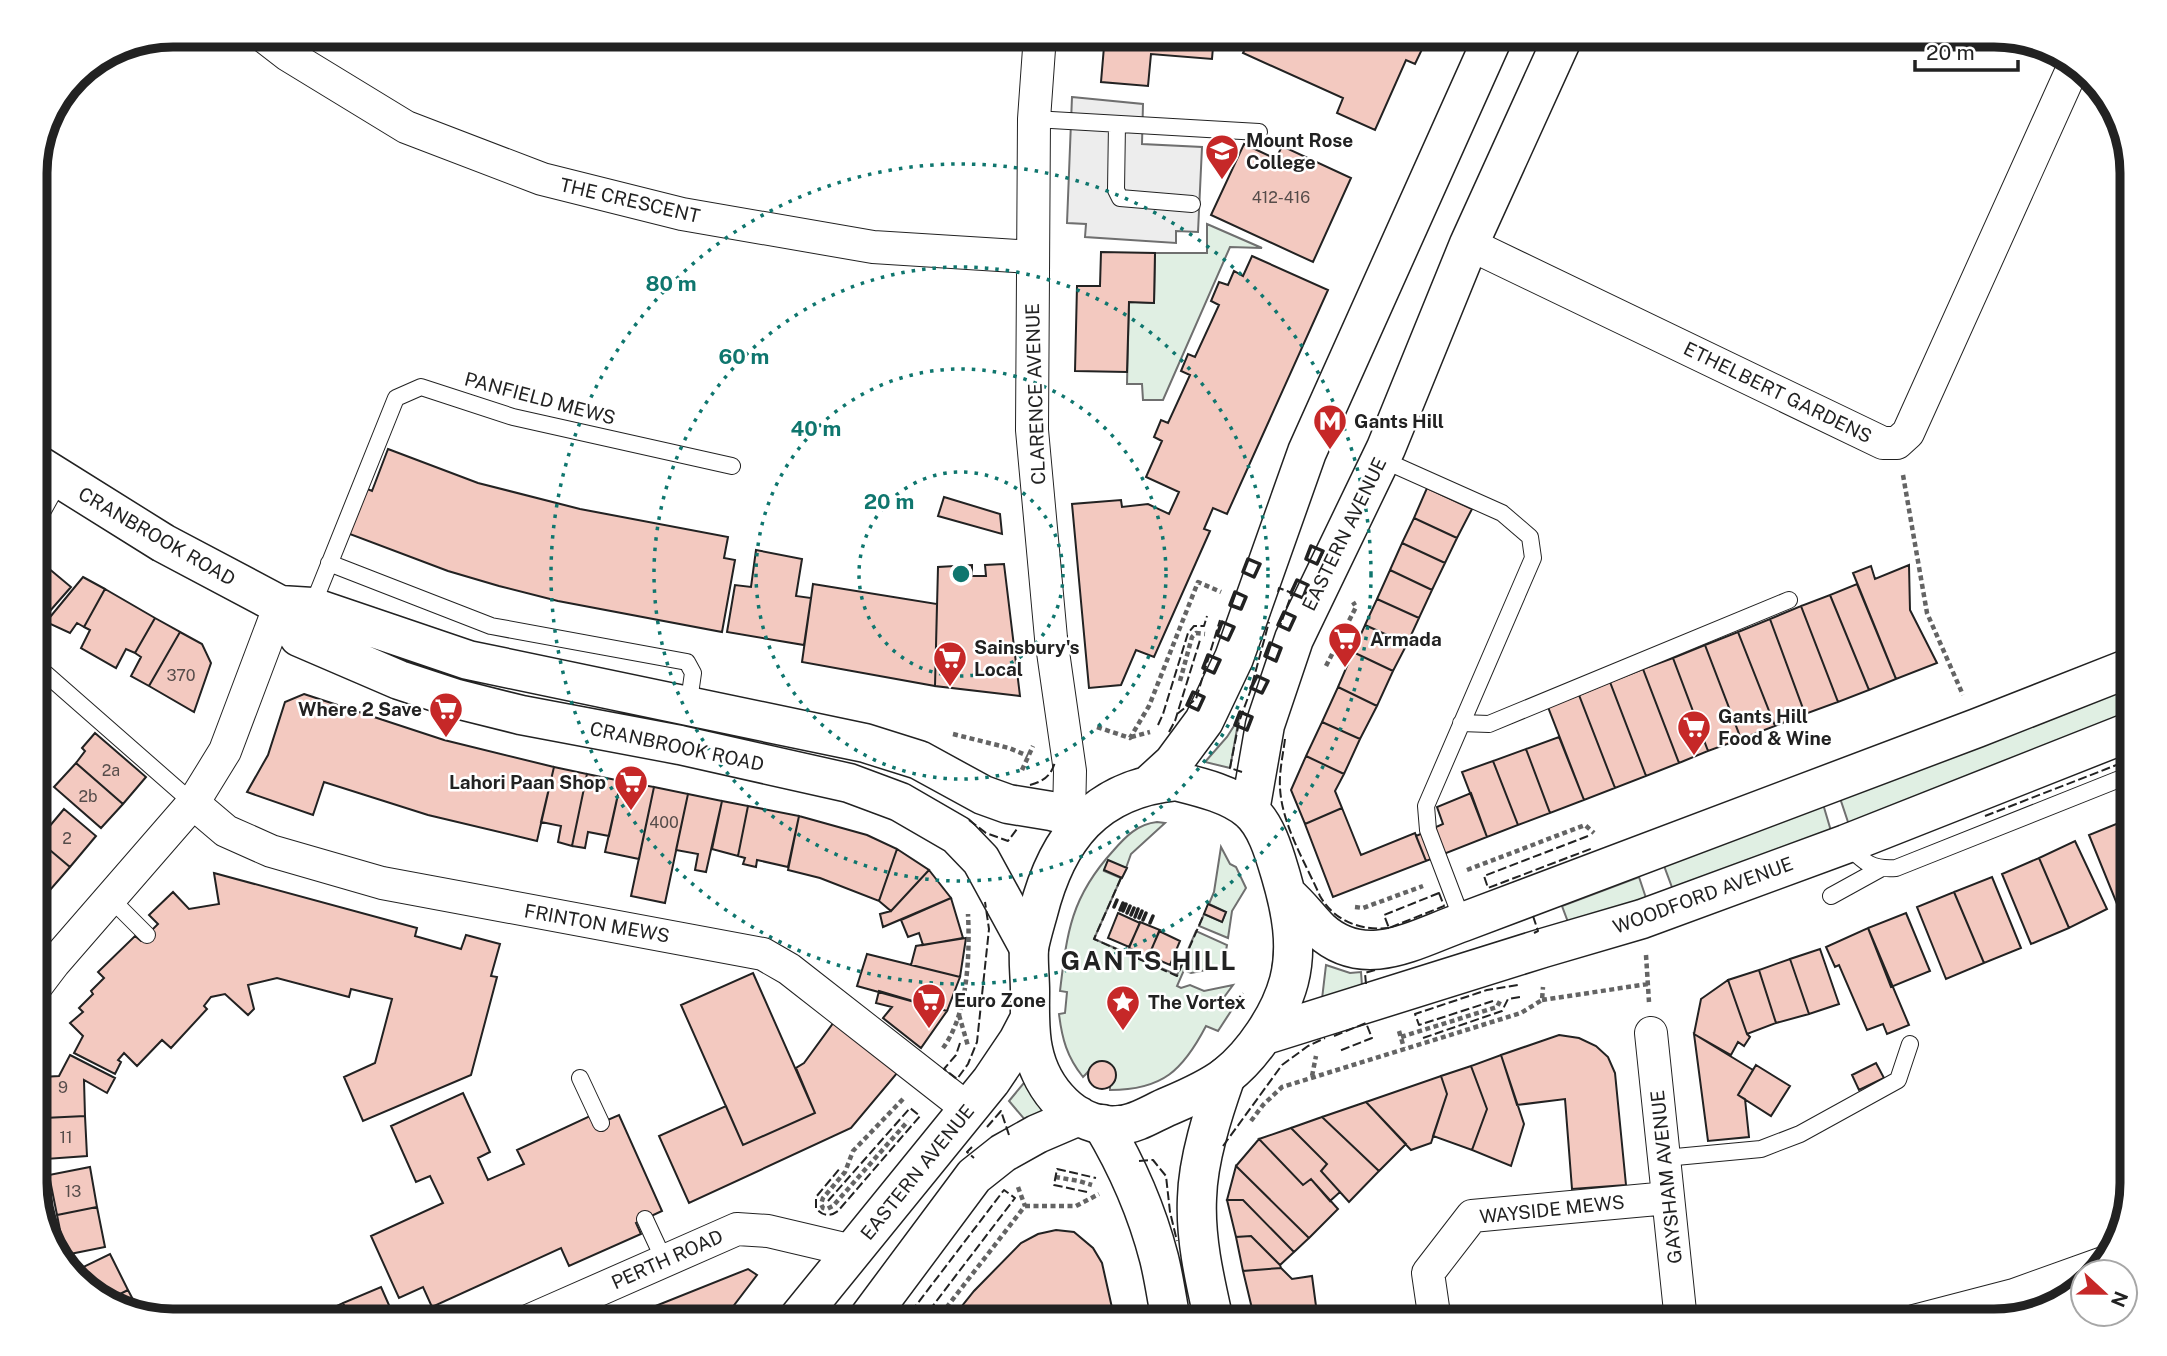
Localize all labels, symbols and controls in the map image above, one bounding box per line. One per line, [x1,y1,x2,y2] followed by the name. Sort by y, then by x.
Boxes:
[1915,28,2018,72] scale bar
[1926,40,1975,65] text: 20 m
[1246,129,1353,173] place label: Mount Rose College
[1203,132,1241,181] school or university icon: Mount Rose College
[558,173,702,227] street label: THE CRESCENT
[1252,188,1310,207] house number: 412-416
[645,271,697,296] text: 80 m
[1021,303,1049,485] street label: CLARENCE AVENUE
[1680,337,1876,447] street label: ETHELBERT GARDENS
[719,344,769,369] text: 60 m
[462,367,618,429] street label: PANFIELD MEWS
[1311,402,1349,451] metro station icon: Gants Hill
[1354,410,1444,432] place label: Gants Hill
[791,416,841,441] text: 40 m
[1297,454,1391,614] street label: EASTERN AVENUE
[75,482,239,590] street label: CRANBROOK ROAD
[864,489,914,514] text: 20 m
[949,562,973,586] centre of rings
[1326,620,1364,669] supermarket icon: Armada
[1370,628,1442,650] place label: Armada
[974,636,1080,680] place label: Sainsbury's Local
[931,639,969,688] supermarket icon: Sainsbury's Local
[167,666,196,685] house number: 370
[427,690,465,739] supermarket icon: Where 2 Save
[298,698,422,720] place label: Where 2 Save
[1718,705,1832,749] place label: Gants Hill Food & Wine
[1675,708,1713,757] supermarket icon: Gants Hill Food & Wine
[588,717,766,775] street label: CRANBROOK ROAD
[102,761,120,780] house number: 2a
[612,763,650,812] supermarket icon: Lahori Paan Shop
[449,771,606,793] place label: Lahori Paan Shop
[78,787,98,806] house number: 2b
[649,813,679,832] house number: 400
[62,829,72,848] house number: 2
[1610,852,1796,938] street label: WOODFORD AVENUE
[523,899,671,947] street label: FRINTON MEWS
[1060,945,1238,976] district label: GANTS HILL
[910,981,948,1030] supermarket icon: Euro Zone
[1104,983,1142,1032] place icon: The Vortex
[954,989,1046,1011] place label: Euro Zone
[1148,991,1246,1013] place label: The Vortex
[58,1078,68,1097] house number: 9
[1646,1089,1686,1265] street label: GAYSHAM AVENUE
[856,1100,978,1244] street label: EASTERN AVENUE
[59,1128,73,1147] house number: 11
[65,1182,81,1201] house number: 13
[1478,1190,1626,1228] street label: WAYSIDE MEWS
[608,1225,726,1293] street label: PERTH ROAD
[2069,1258,2139,1328] north arrow
[2107,1288,2133,1310] text: N

